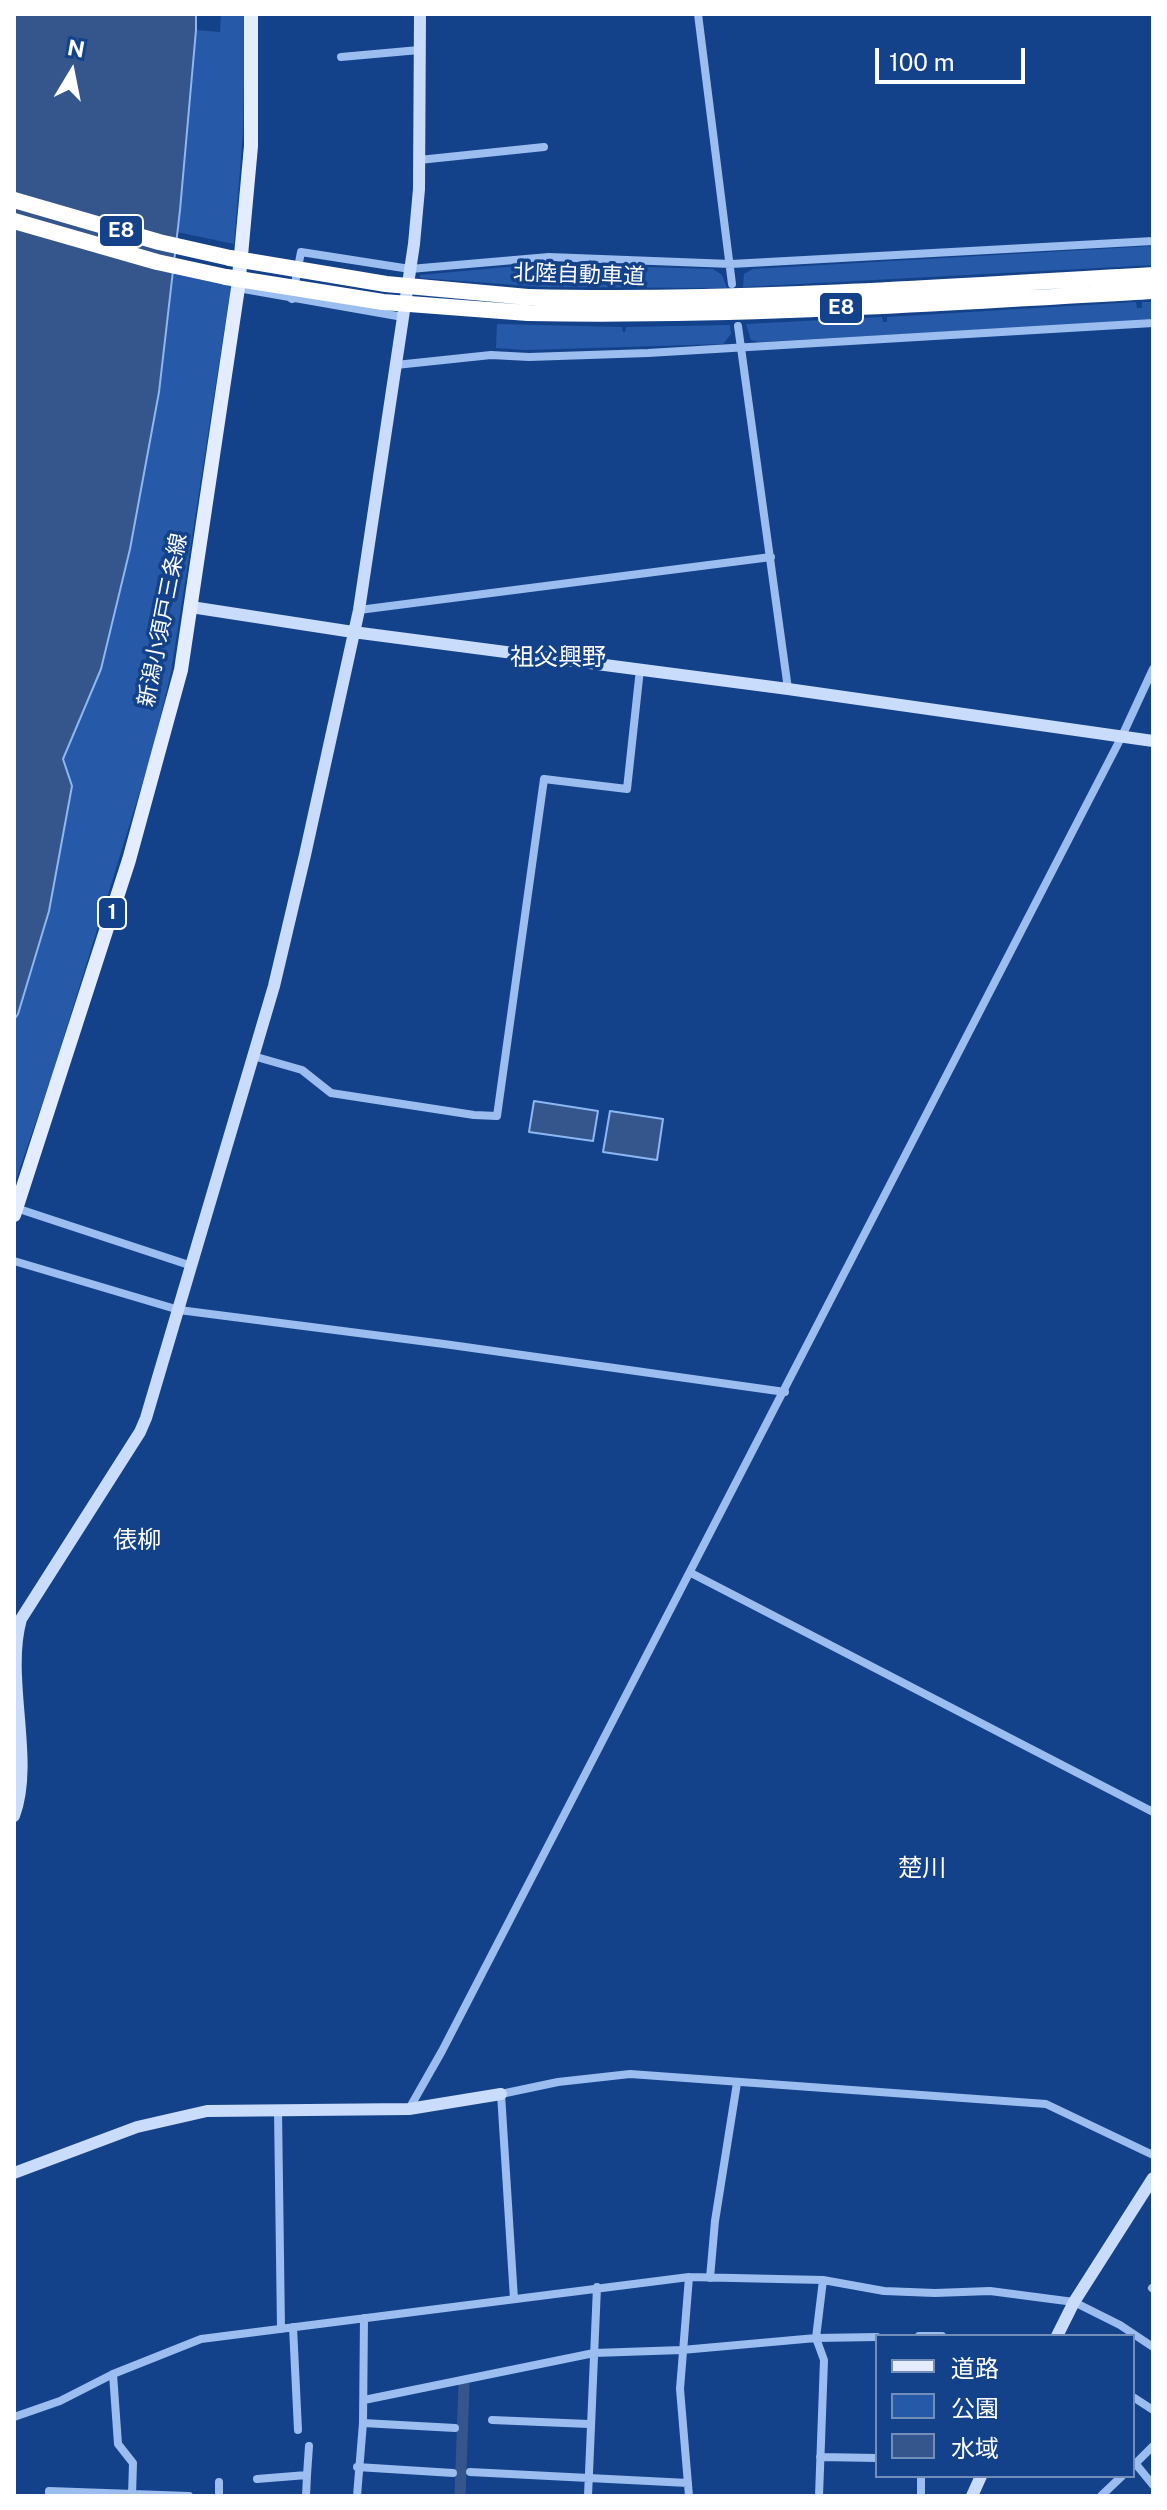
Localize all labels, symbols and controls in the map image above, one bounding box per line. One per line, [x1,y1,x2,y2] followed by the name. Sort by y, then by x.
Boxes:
[32,32,112,112] north arrow
[879,32,1029,82] scale bar
[65,34,87,63] text: N
[889,48,955,76] text: 100 m
[99,215,143,247] road number: E8
[513,260,645,290] street label: 北陸自動車道
[819,292,863,324] road number: E8
[133,531,193,709] street label: 新潟小須戸三条線
[510,644,606,672] district label: 祖父興野
[98,897,126,929] road number: 1
[113,1527,161,1555] district label: 俵柳
[898,1855,946,1883] district label: 楚川
[875,2334,1135,2478] legend
[951,2354,999,2382] text: 道路
[951,2394,999,2422] text: 公園
[951,2434,999,2462] text: 水域

